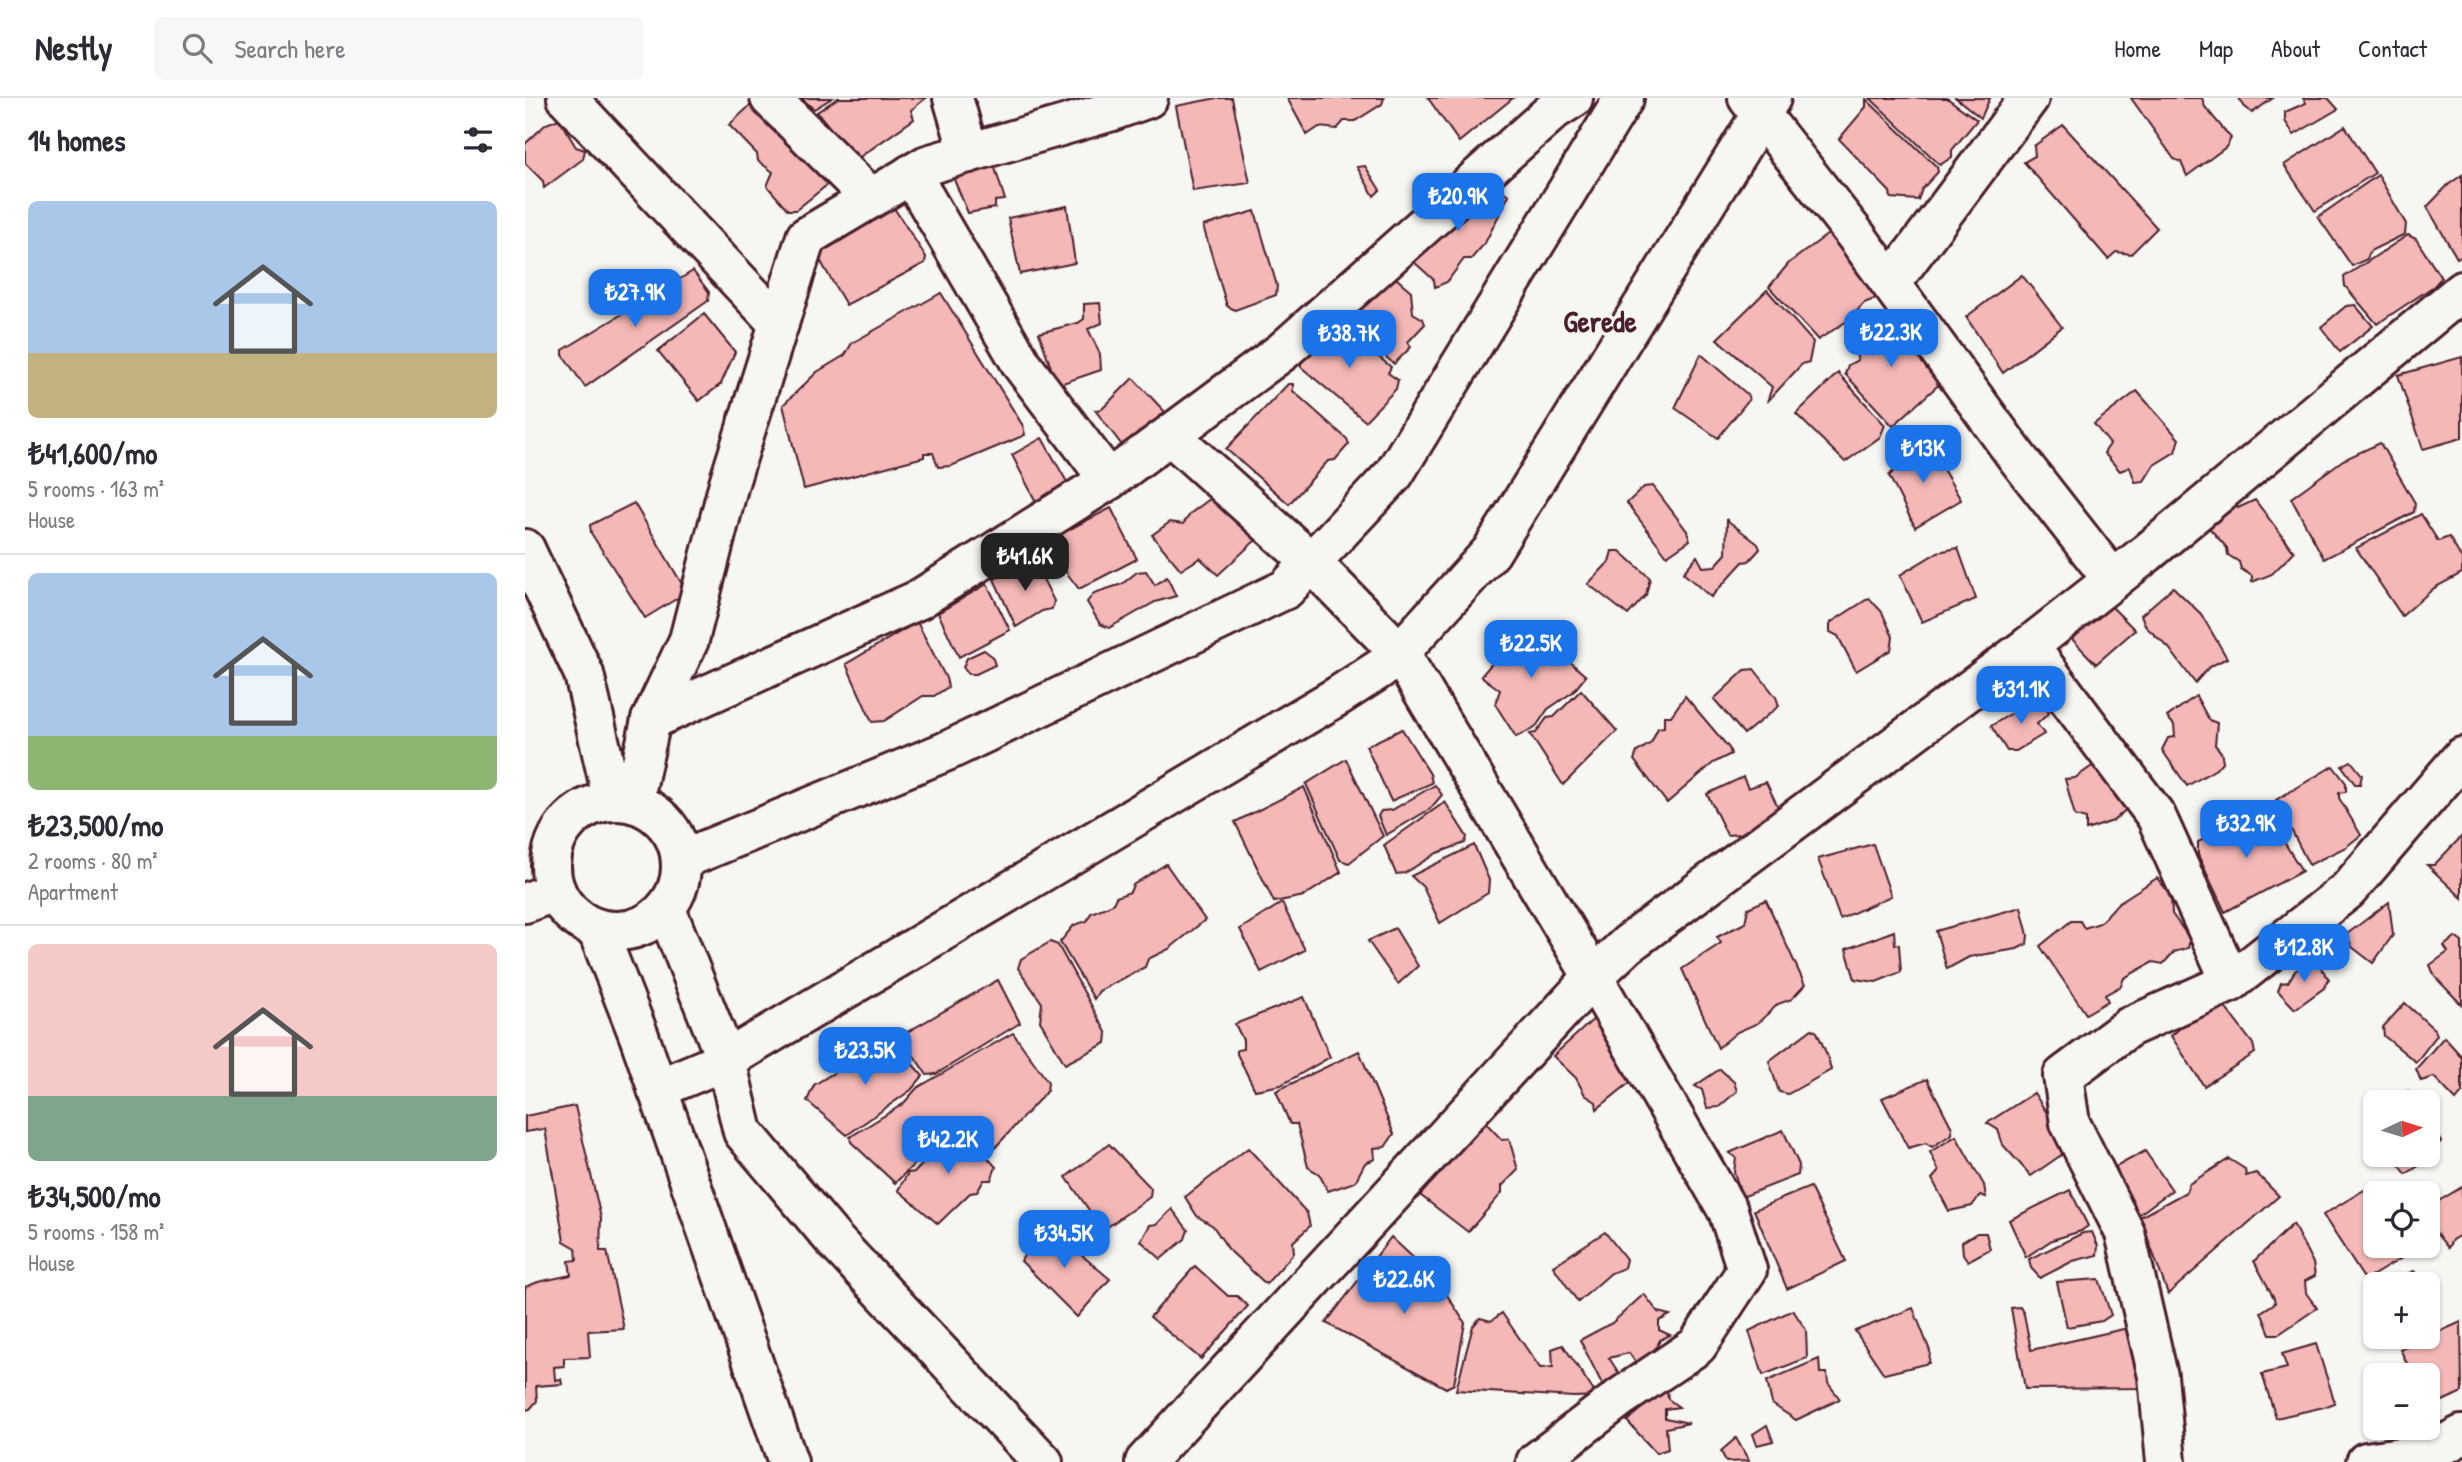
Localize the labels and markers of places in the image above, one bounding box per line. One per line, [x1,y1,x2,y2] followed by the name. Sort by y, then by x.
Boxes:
[1401,174,1515,233] pin: ₺20.9K
[578,270,692,329] pin: ₺27.9K
[1292,310,1406,370] pin: ₺38.7K
[1834,310,1948,369] pin: ₺22.3K
[1882,426,1964,485] pin: ₺13K
[968,533,1082,593] pin: ₺41.6K
[1474,620,1588,680] pin: ₺22.5K
[1964,666,2078,726] pin: ₺31.1K
[2189,800,2303,860] pin: ₺32.9K
[2247,924,2361,984] pin: ₺12.8K
[808,1028,922,1087] pin: ₺23.5K
[891,1116,1005,1176] pin: ₺42.2K
[1007,1210,1121,1270] pin: ₺34.5K
[1347,1256,1461,1316] pin: ₺22.6K

